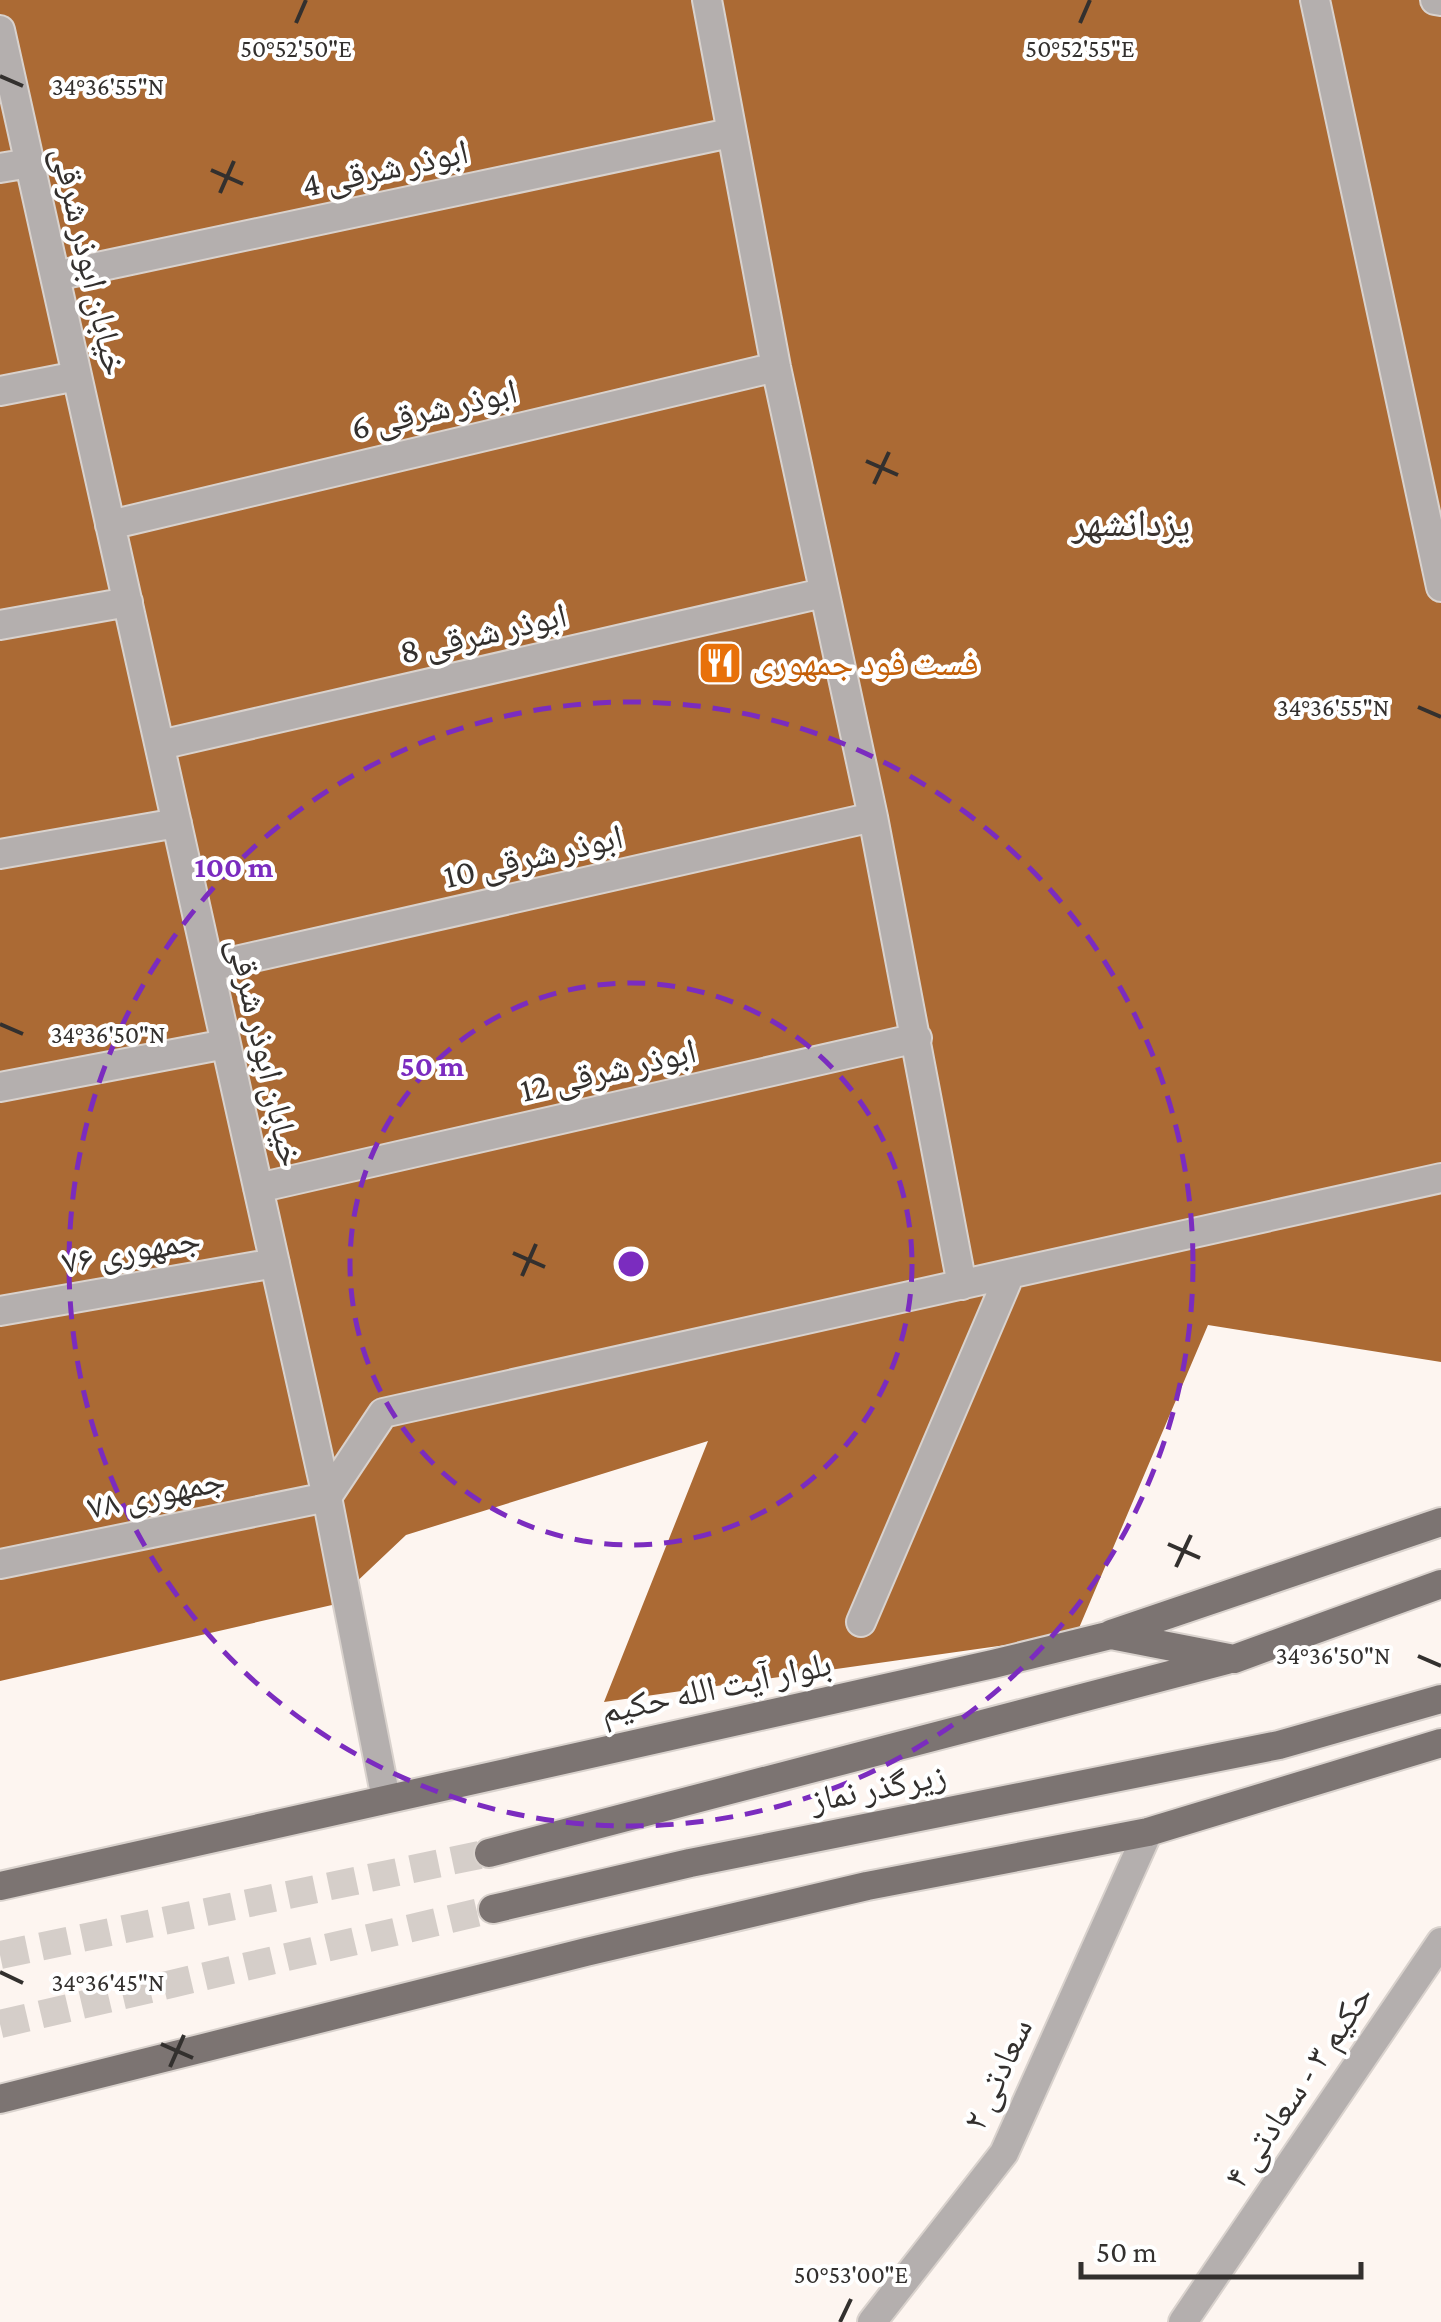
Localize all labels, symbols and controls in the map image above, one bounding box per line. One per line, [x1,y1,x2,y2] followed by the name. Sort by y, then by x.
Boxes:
[240,35,352,62] text: 50°52'50"E
[1025,35,1135,62] text: 50°52'55"E
[52,73,164,100] text: 34°36'55"N
[298,132,472,206] street label: ابوذر شرقی 4
[43,143,135,380] street label: خیابان ابوذر شرقی
[347,371,521,448] street label: ابوذر شرقی 6
[1071,502,1190,544] district label: یزدانشهر
[396,595,571,673] street label: ابوذر شرقی 8
[697,640,743,686] restaurant icon: فست فود جمهوری
[752,644,979,684] place label: فست فود جمهوری
[1277,694,1389,721] text: 34°36'55"N
[440,817,627,897] street label: ابوذر شرقی 10
[195,850,274,883] text: 100 m
[219,934,311,1171] street label: خیابان ابوذر شرقی
[51,1021,165,1048] text: 34°36'50"N
[516,1031,700,1111] street label: ابوذر شرقی 12
[400,1049,465,1082] text: 50 m
[59,1219,203,1283] street label: جمهوری ۷۶
[613,1246,649,1282] centre of rings
[84,1460,229,1528] street label: جمهوری ۷۸
[1276,1642,1390,1669] text: 34°36'50"N
[597,1644,836,1734] street label: بلوار آیت الله حکیم
[806,1755,949,1820] street label: زیرگذر نماز
[51,1969,165,1996] text: 34°36'45"N
[1216,1977,1383,2197] street label: حکیم ۳ - سعادتی ۴
[955,2012,1041,2137] street label: سعادتی ۲
[1081,2217,1361,2279] scale bar
[1096,2235,1157,2268] text: 50 m
[794,2261,908,2288] text: 50°53'00"E

